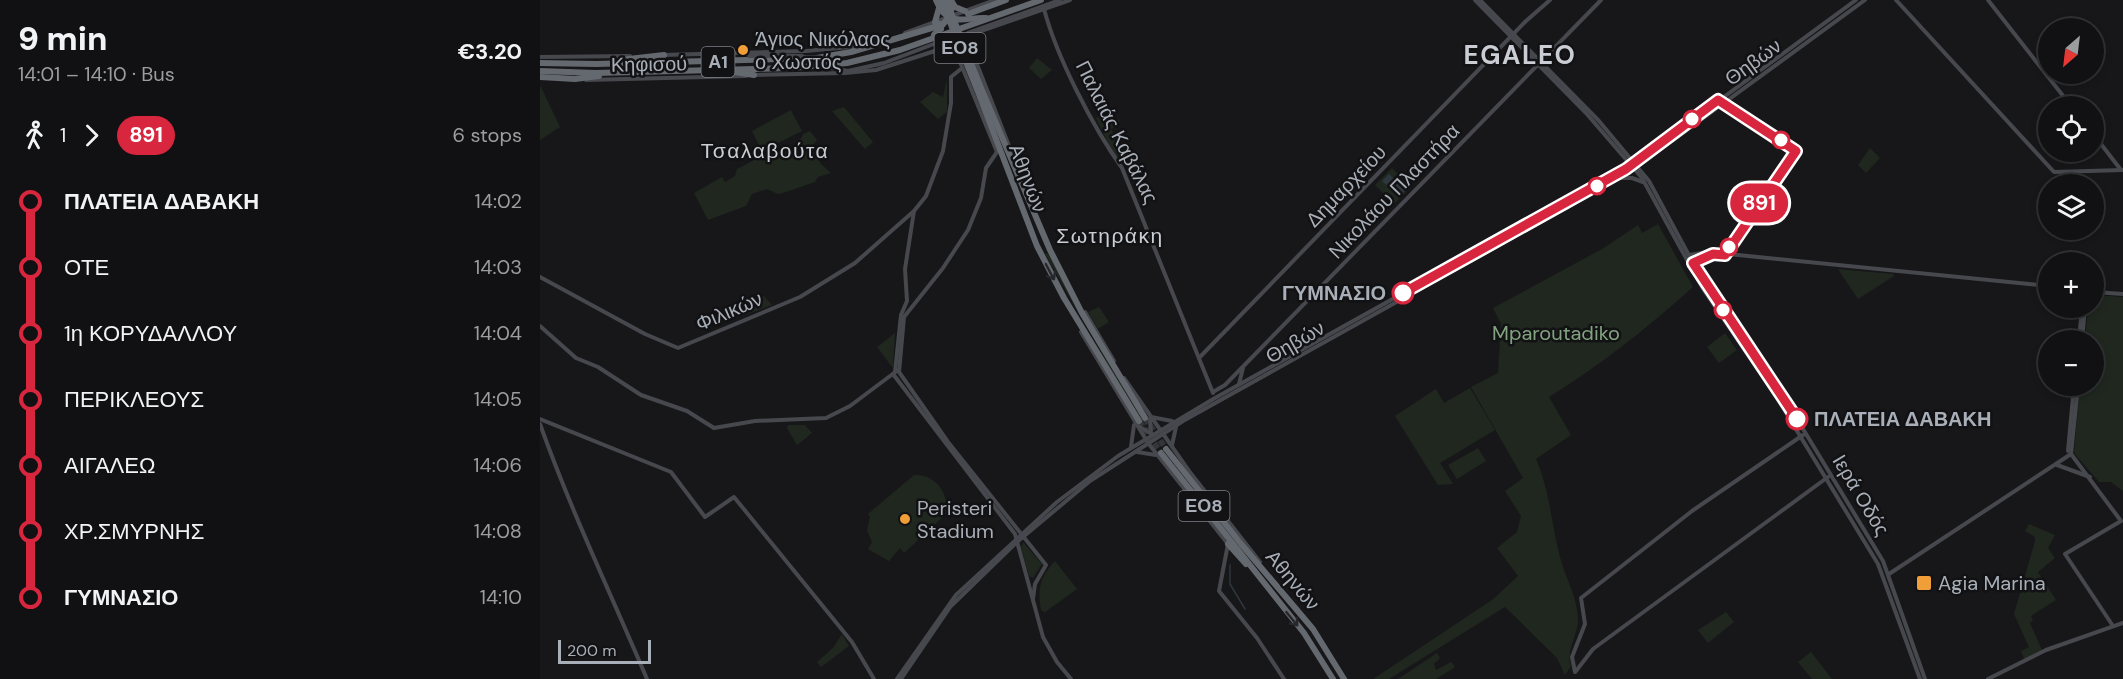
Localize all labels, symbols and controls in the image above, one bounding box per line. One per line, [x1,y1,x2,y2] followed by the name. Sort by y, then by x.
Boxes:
[18,17,107,60] text: 9 min
[2038,18,2104,84] north arrow
[2038,18,2104,396] map controls
[755,26,890,75] place label: Άγιος Νικόλαος ο Χωστός
[934,33,986,63] road number: ΕΟ8
[1720,33,1786,91] street label: Θηβών
[458,37,522,66] text: €3.20
[1464,38,1576,72] district label: EGALEO
[736,43,750,57] marker: Άγιος Νικόλαος ο Χωστός
[702,47,735,77] road number: Α1
[611,50,687,78] street label: Κηφισού
[1070,56,1164,208] street label: Παλαιάς Καβάλας
[18,61,175,87] text: 14:01 – 14:10 · Bus
[2038,96,2104,162] button: locate
[1683,110,1701,128] unlabelled marker
[1323,118,1465,264] street label: Νικολάου Πλαστήρα
[18,119,51,152] icon: walk
[75,119,108,152] icon: forward
[129,121,163,149] text: 891
[60,122,66,148] text: 1
[453,122,522,148] text: 6 stops
[1772,131,1790,149] unlabelled marker
[701,137,829,165] district label: Τσαλαβούτα
[1300,139,1392,233] street label: Δημαρχείου
[1003,140,1053,216] street label: Αθηνών
[2038,174,2104,240] button: layers
[1588,177,1606,195] unlabelled marker
[1724,184,1794,222] line badge: 891
[64,187,259,216] text: ΠΛΑΤΕΙΑ ΔΑΒΑΚΗ
[475,188,522,214] text: 14:02
[1742,189,1776,217] text: 891
[1056,222,1164,250] district label: Σωτηράκη
[1720,238,1738,256] unlabelled marker
[2038,252,2104,318] button: +
[64,253,109,282] text: ΟΤΕ
[474,254,522,280] text: 14:03
[1044,263,1056,280] one-way arrow
[1282,280,1386,306] place label: ΓΥΜΝΑΣΙΟ
[1392,282,1414,304] marker: ΓΥΜΝΑΣΙΟ
[692,285,766,337] street label: Φιλικών
[1714,301,1732,319] unlabelled marker
[1261,315,1329,369] street label: Θηβών
[64,319,237,348] text: 1η ΚΟΡΥΔΑΛΛΟΥ
[474,320,522,346] text: 14:04
[1492,320,1620,346] park label: Mparoutadiko
[2038,330,2104,396] button: −
[64,385,204,414] text: ΠΕΡΙΚΛΕΟΥΣ
[474,386,522,412] text: 14:05
[1814,406,1991,432] place label: ΠΛΑΤΕΙΑ ΔΑΒΑΚΗ
[1786,408,1808,430] marker: ΠΛΑΤΕΙΑ ΔΑΒΑΚΗ
[1827,450,1896,541] street label: Ιερά Οδός
[64,451,155,480] text: ΑΙΓΑΛΕΩ
[473,452,522,478] text: 14:06
[1178,491,1230,521] road number: ΕΟ8
[917,495,994,544] place label: Peristeri Stadium
[898,512,912,526] marker: Peristeri Stadium
[64,517,204,546] text: ΧΡ.ΣΜΥΡΝΗΣ
[474,518,522,544] text: 14:08
[1260,544,1326,616] street label: Αθηνών
[1938,570,2046,596] place label: Agia Marina
[1915,574,1933,592] marker: Agia Marina
[64,583,178,612] text: ΓΥΜΝΑΣΙΟ
[480,584,522,610] text: 14:10
[1286,611,1299,627] one-way arrow
[558,637,651,664] scale bar
[567,640,616,661] text: 200 m

